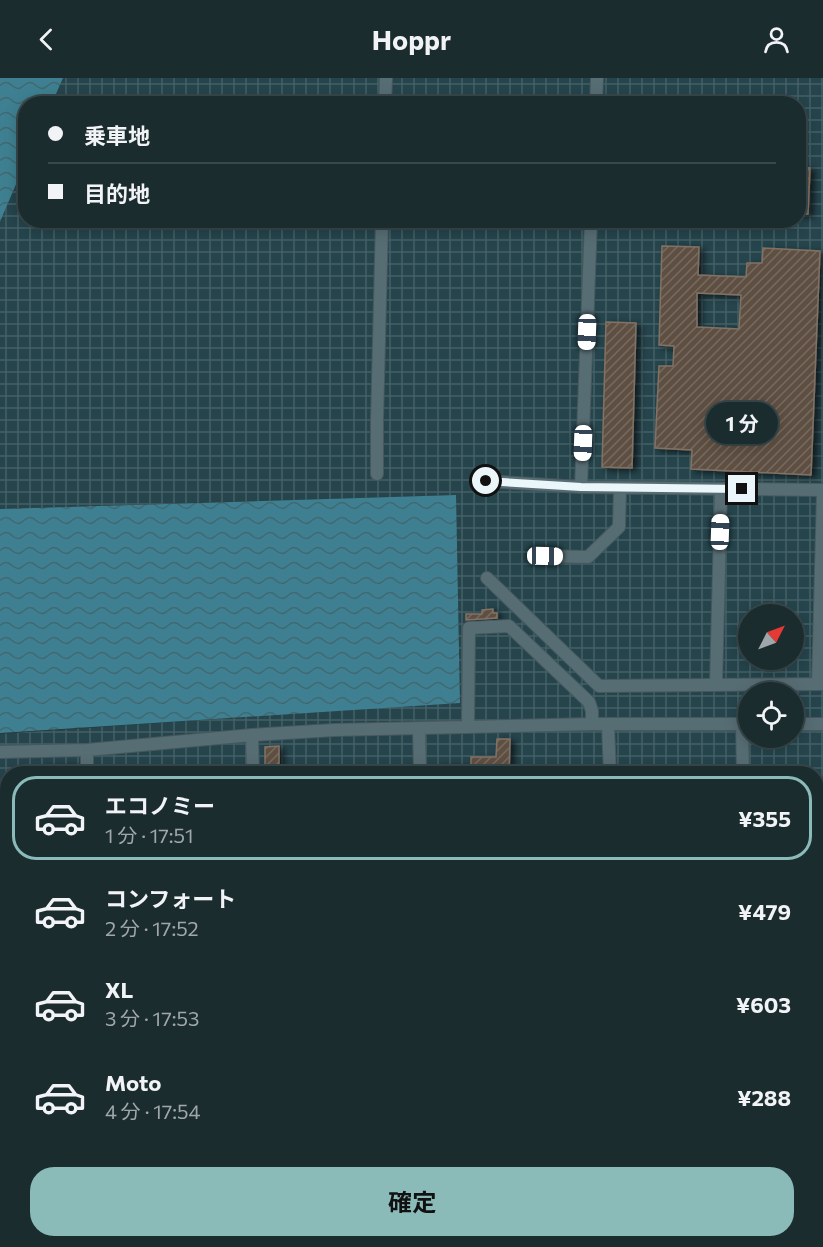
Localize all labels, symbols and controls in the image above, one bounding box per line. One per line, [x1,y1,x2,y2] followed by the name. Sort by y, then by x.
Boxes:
[30,23,63,56] icon: back
[372,23,451,56] text: Hoppr
[760,23,793,56] icon: person
[84,122,150,149] text: 乗車地
[84,180,150,207] text: 目的地
[577,314,597,350] car
[706,402,778,444] callout: 1 分
[726,411,758,435] text: 1 分
[573,425,593,461] car
[472,467,499,494] route start
[728,475,755,502] route end
[710,514,730,550] car
[527,547,563,565] car
[738,604,804,670] north arrow
[738,604,804,748] map controls
[738,682,804,748] button: locate
[33,791,87,845] icon: car
[105,792,215,819] text: エコノミー
[738,805,791,832] text: ¥355
[105,823,194,847] text: 1 分 · 17:51
[33,884,87,938] icon: car
[105,885,236,912] text: コンフォート
[738,898,791,925] text: ¥479
[105,916,199,940] text: 2 分 · 17:52
[105,976,133,1003] text: XL
[33,977,87,1031] icon: car
[736,991,791,1018] text: ¥603
[105,1006,199,1030] text: 3 分 · 17:53
[105,1069,161,1096] text: Moto
[33,1070,87,1124] icon: car
[737,1084,791,1111] text: ¥288
[105,1099,201,1123] text: 4 分 · 17:54
[30,1167,794,1236] button: 確定

